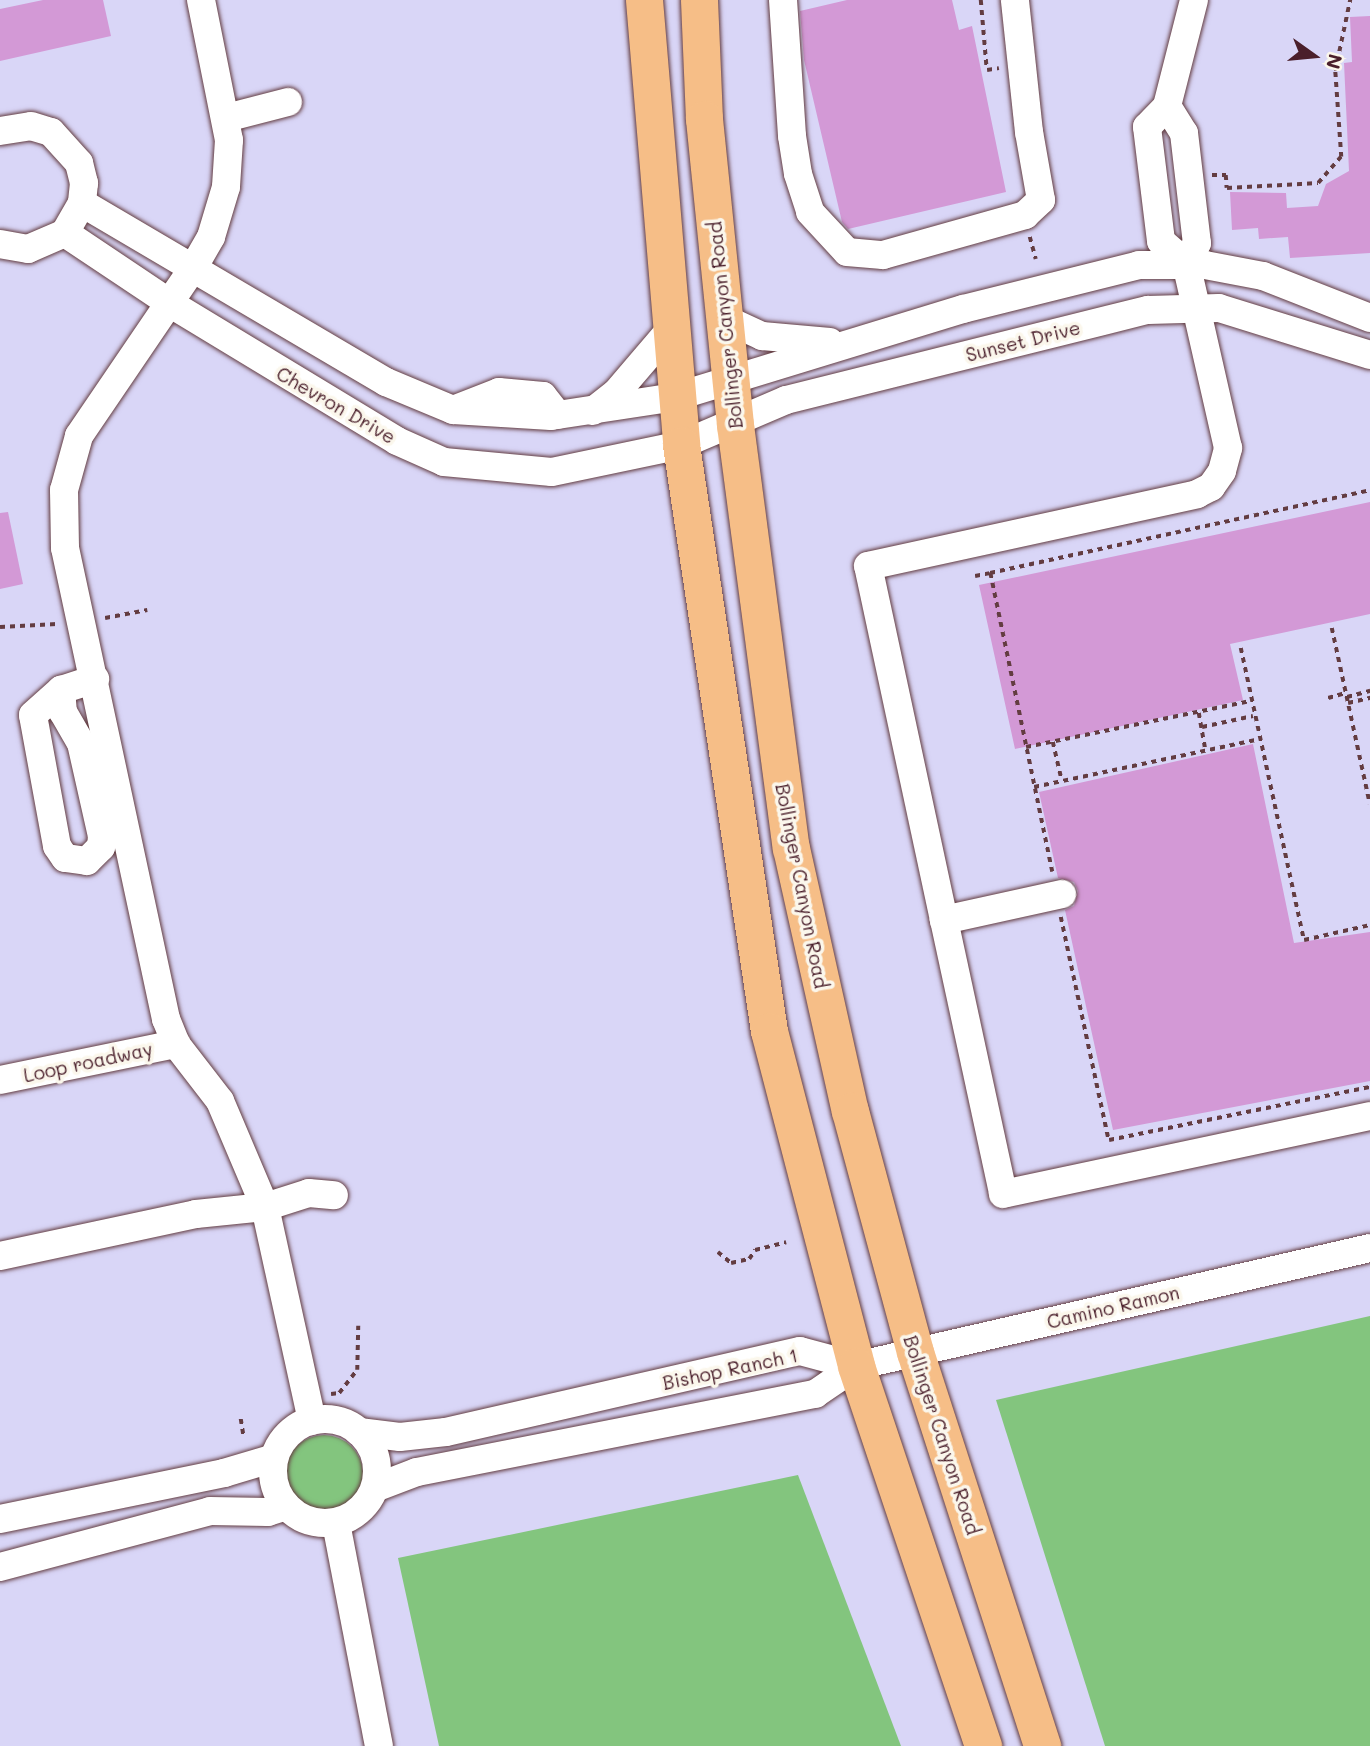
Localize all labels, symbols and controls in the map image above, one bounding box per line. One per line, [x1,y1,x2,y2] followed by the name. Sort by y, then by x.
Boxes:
[1279,21,1349,91] north arrow
[1321,51,1349,72] text: N
[703,220,747,430] street label: Bollinger Canyon Road
[963,316,1083,366] street label: Sunset Drive
[272,362,400,448] street label: Chevron Drive
[771,782,833,990] street label: Bollinger Canyon Road
[21,1037,155,1087] street label: Loop roadway
[1045,1281,1181,1333] street label: Camino Ramon
[899,1332,985,1538] street label: Bollinger Canyon Road
[660,1344,800,1394] street label: Bishop Ranch 1

